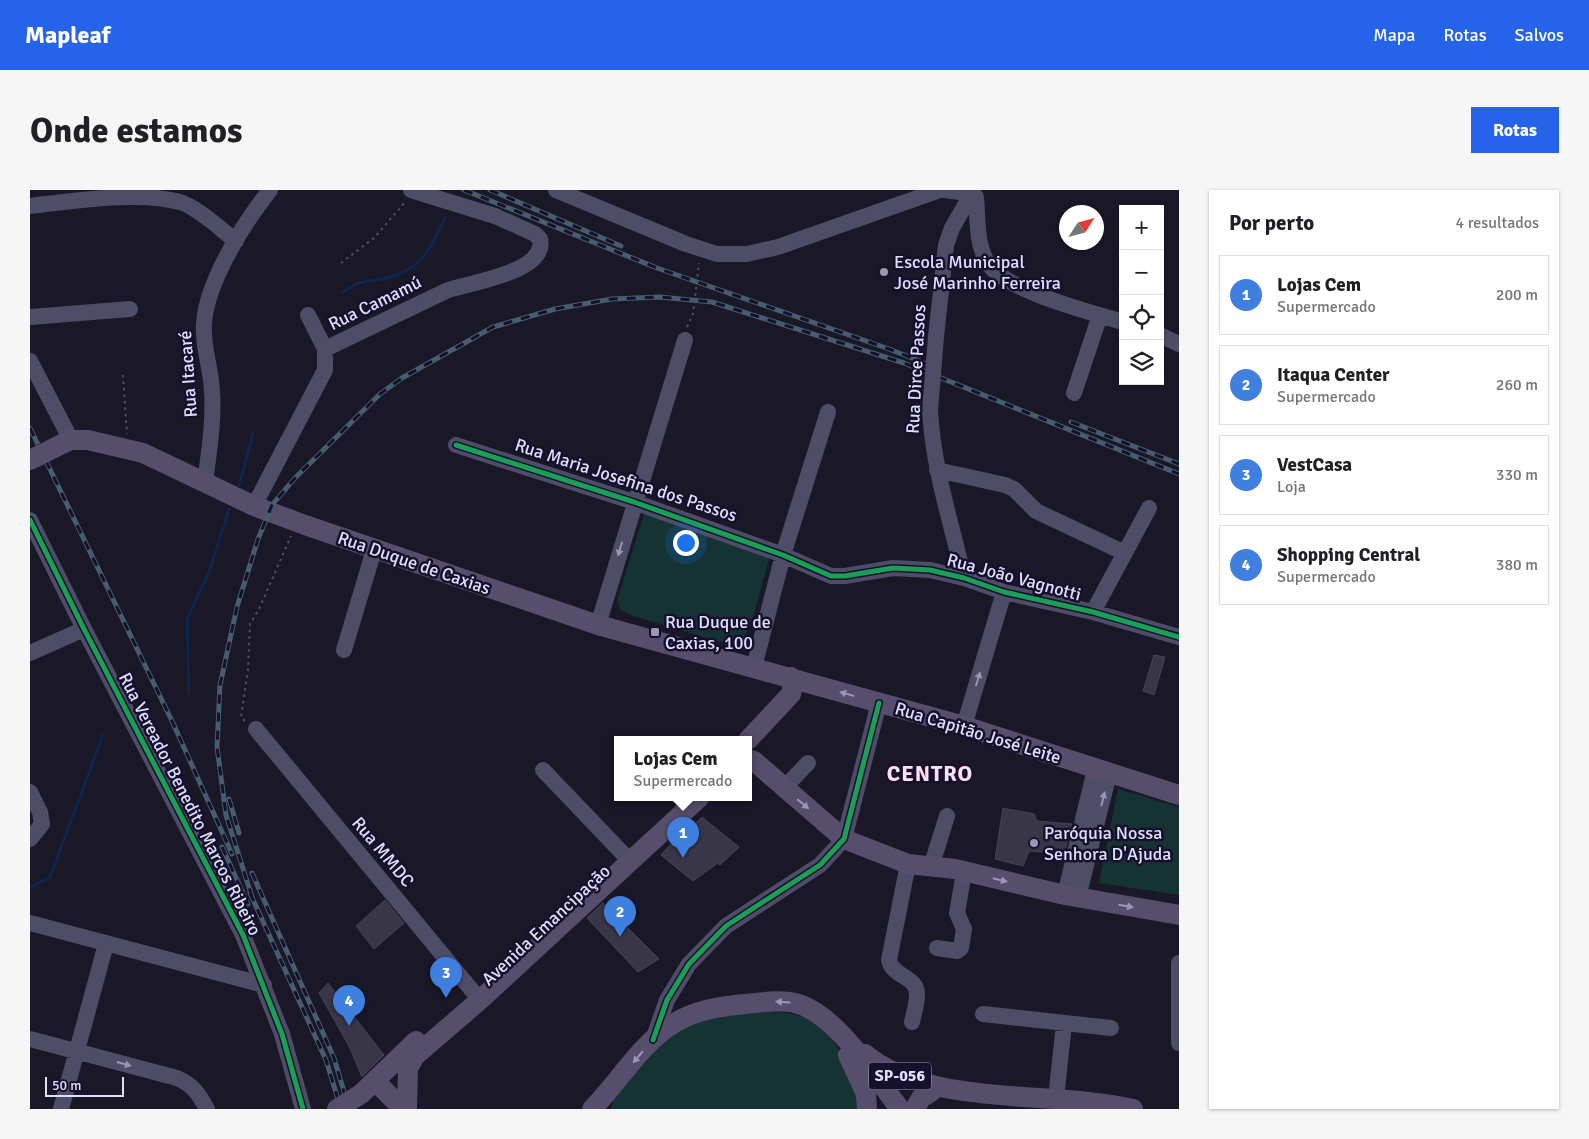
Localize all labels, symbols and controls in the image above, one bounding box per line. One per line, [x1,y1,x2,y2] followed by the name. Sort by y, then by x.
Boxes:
[25,20,110,50] text: Mapleaf
[1373,24,1416,46] text: Mapa
[1444,24,1487,46] text: Rotas
[1515,24,1564,46] text: Salvos
[1471,107,1559,153] button: Rotas
[30,109,242,152] text: Onde estamos
[1059,205,1104,250] north arrow
[1119,205,1164,385] map controls
[1119,205,1164,250] button: +
[1229,210,1314,236] text: Por perto
[1456,213,1539,233] text: 4 resultados
[1119,250,1164,295] button: −
[894,251,1061,294] place label: Escola Municipal José Marinho Ferreira
[878,266,890,278] marker: Escola Municipal José Marinho Ferreira
[325,271,425,335] street label: Rua Camamú
[1277,273,1361,297] text: Lojas Cem
[1242,285,1250,305] text: 1
[1496,285,1538,305] text: 200 m
[1119,295,1164,340] button: locate
[1277,297,1376,317] text: Supermercado
[902,304,930,434] street label: Rua Dirce Passos
[174,330,202,418] street label: Rua Itacaré
[1119,340,1164,385] button: layers
[1277,363,1390,387] text: Itaqua Center
[1242,375,1250,395] text: 2
[1496,375,1538,395] text: 260 m
[1277,387,1376,407] text: Supermercado
[512,434,740,526] street label: Rua Maria Josefina dos Passos
[1277,453,1352,477] text: VestCasa
[1242,465,1250,485] text: 3
[1496,465,1538,485] text: 330 m
[1277,477,1306,497] text: Loja
[335,527,493,599] street label: Rua Duque de Caxias
[673,530,699,556] your location
[615,541,623,556] one-way arrow
[1277,543,1420,567] text: Shopping Central
[945,549,1083,605] street label: Rua João Vagnotti
[1242,555,1250,575] text: 4
[1496,555,1538,575] text: 380 m
[1277,567,1376,587] text: Supermercado
[665,611,771,654] place label: Rua Duque de Caxias, 100
[649,626,661,638] marker: Rua Duque de Caxias, 100
[114,669,266,939] street label: Rua Vereador Benedito Marcos Ribeiro
[974,672,982,687] one-way arrow
[840,690,855,698] one-way arrow
[892,697,1064,769] street label: Rua Capitão José Leite
[614,736,752,801] popup
[634,747,718,771] text: Lojas Cem
[887,760,973,787] district label: CENTRO
[634,771,732,791] text: Supermercado
[1099,792,1107,807] one-way arrow
[797,799,810,810] one-way arrow
[347,812,419,892] street label: Rua MMDC
[667,817,699,858] pin: 1
[1044,822,1171,865] place label: Paróquia Nossa Senhora D'Ajuda
[1028,837,1040,849] marker: Paróquia Nossa Senhora D'Ajuda
[477,860,615,990] street label: Avenida Emancipação
[992,876,1007,884] one-way arrow
[604,896,636,937] pin: 2
[1119,902,1134,910] one-way arrow
[430,957,462,998] pin: 3
[333,985,365,1026] pin: 4
[775,997,791,1005] one-way arrow
[633,1051,644,1063] one-way arrow
[116,1060,131,1068] one-way arrow
[869,1062,931,1089] road number: SP-056
[45,1074,124,1097] scale bar
[52,1077,81,1094] text: 50 m

